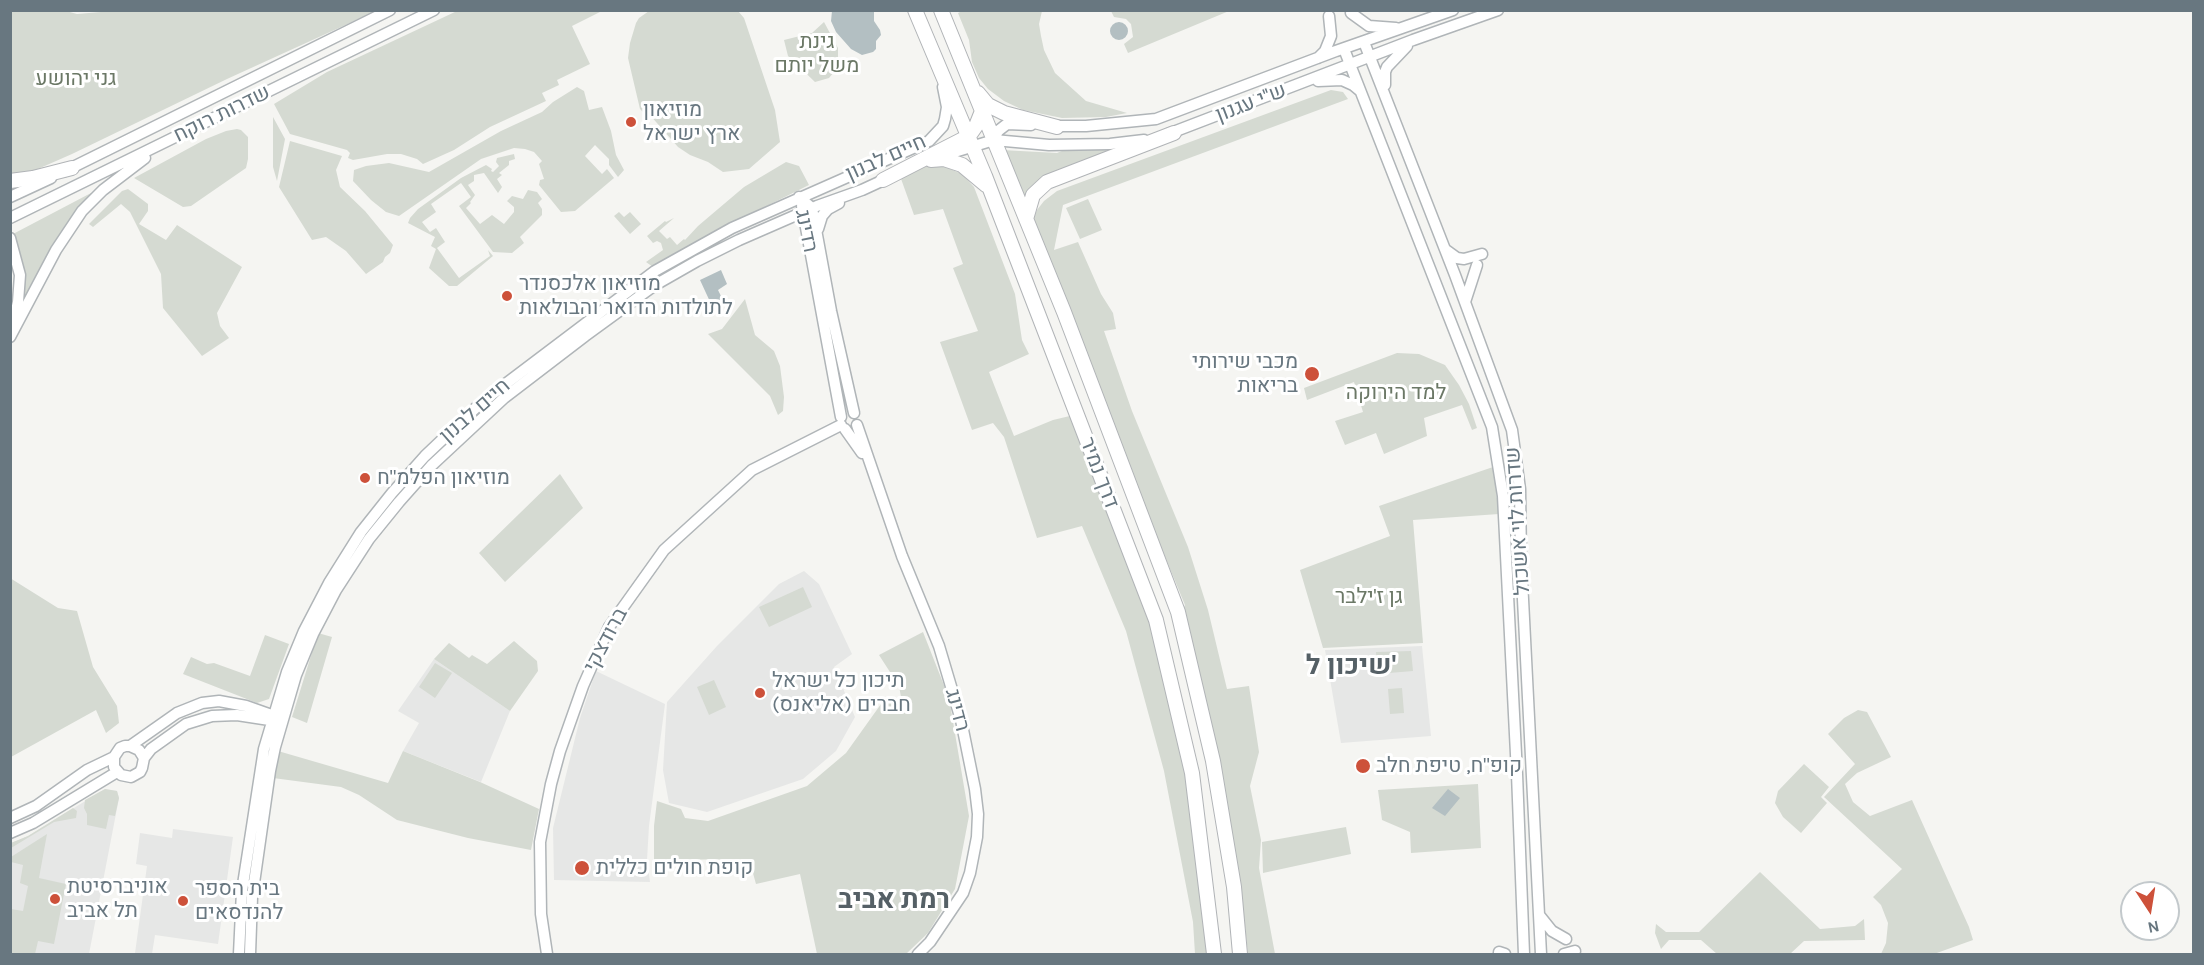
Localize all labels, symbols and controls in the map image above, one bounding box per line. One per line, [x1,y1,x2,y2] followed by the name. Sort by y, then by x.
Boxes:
[775,29,859,79] park label: גינת משל יותם
[36,66,116,92] park label: גני יהושע
[1212,78,1290,128] street label: ש''י עגנון
[170,80,274,148] street label: שדרות רוקח
[643,97,741,147] place label: מוזיאון ארץ ישראל
[624,115,638,129] marker: מוזיאון ארץ ישראל
[842,129,930,187] street label: חיים לבנון
[789,207,823,255] street label: רדינג
[519,271,733,321] place label: מוזיאון אלכסנדר לתולדות הדואר והבולאות
[500,289,514,303] marker: מוזיאון אלכסנדר לתולדות הדואר והבולאות
[1192,349,1298,399] place label: מכבי שירותי בריאות
[1303,365,1321,383] marker: מכבי שירותי בריאות
[434,373,516,449] street label: חיים לבנון
[1346,380,1446,406] park label: למד הירוקה
[1074,434,1124,512] street label: דרך נמיר
[1500,446,1536,596] street label: שדרות לוי אשכול
[377,465,510,491] place label: מוזיאון הפלמ"ח
[358,471,372,485] marker: מוזיאון הפלמ"ח
[1335,584,1403,610] park label: גן ז'ילבר
[579,603,633,677] street label: ברודצקי
[1306,650,1396,682] district label: שיכון ל'
[772,668,911,718] place label: תיכון כל ישראל חברים (אליאנס)
[753,686,767,700] marker: תיכון כל ישראל חברים (אליאנס)
[939,686,975,734] street label: רדינג
[1376,753,1522,779] place label: קופ"ח, טיפת חלב
[1354,757,1372,775] marker: קופ"ח, טיפת חלב
[596,855,753,881] place label: קופת חולים כללית
[573,859,591,877] marker: קופת חולים כללית
[67,874,168,924] place label: אוניברסיטת תל אביב
[195,876,283,926] place label: בית הספר להנדסאים
[2120,881,2180,941] north arrow
[838,884,950,916] district label: רמת אביב
[48,892,62,906] marker: אוניברסיטת תל אביב
[176,894,190,908] marker: בית הספר להנדסאים
[2146,917,2161,938] text: N

